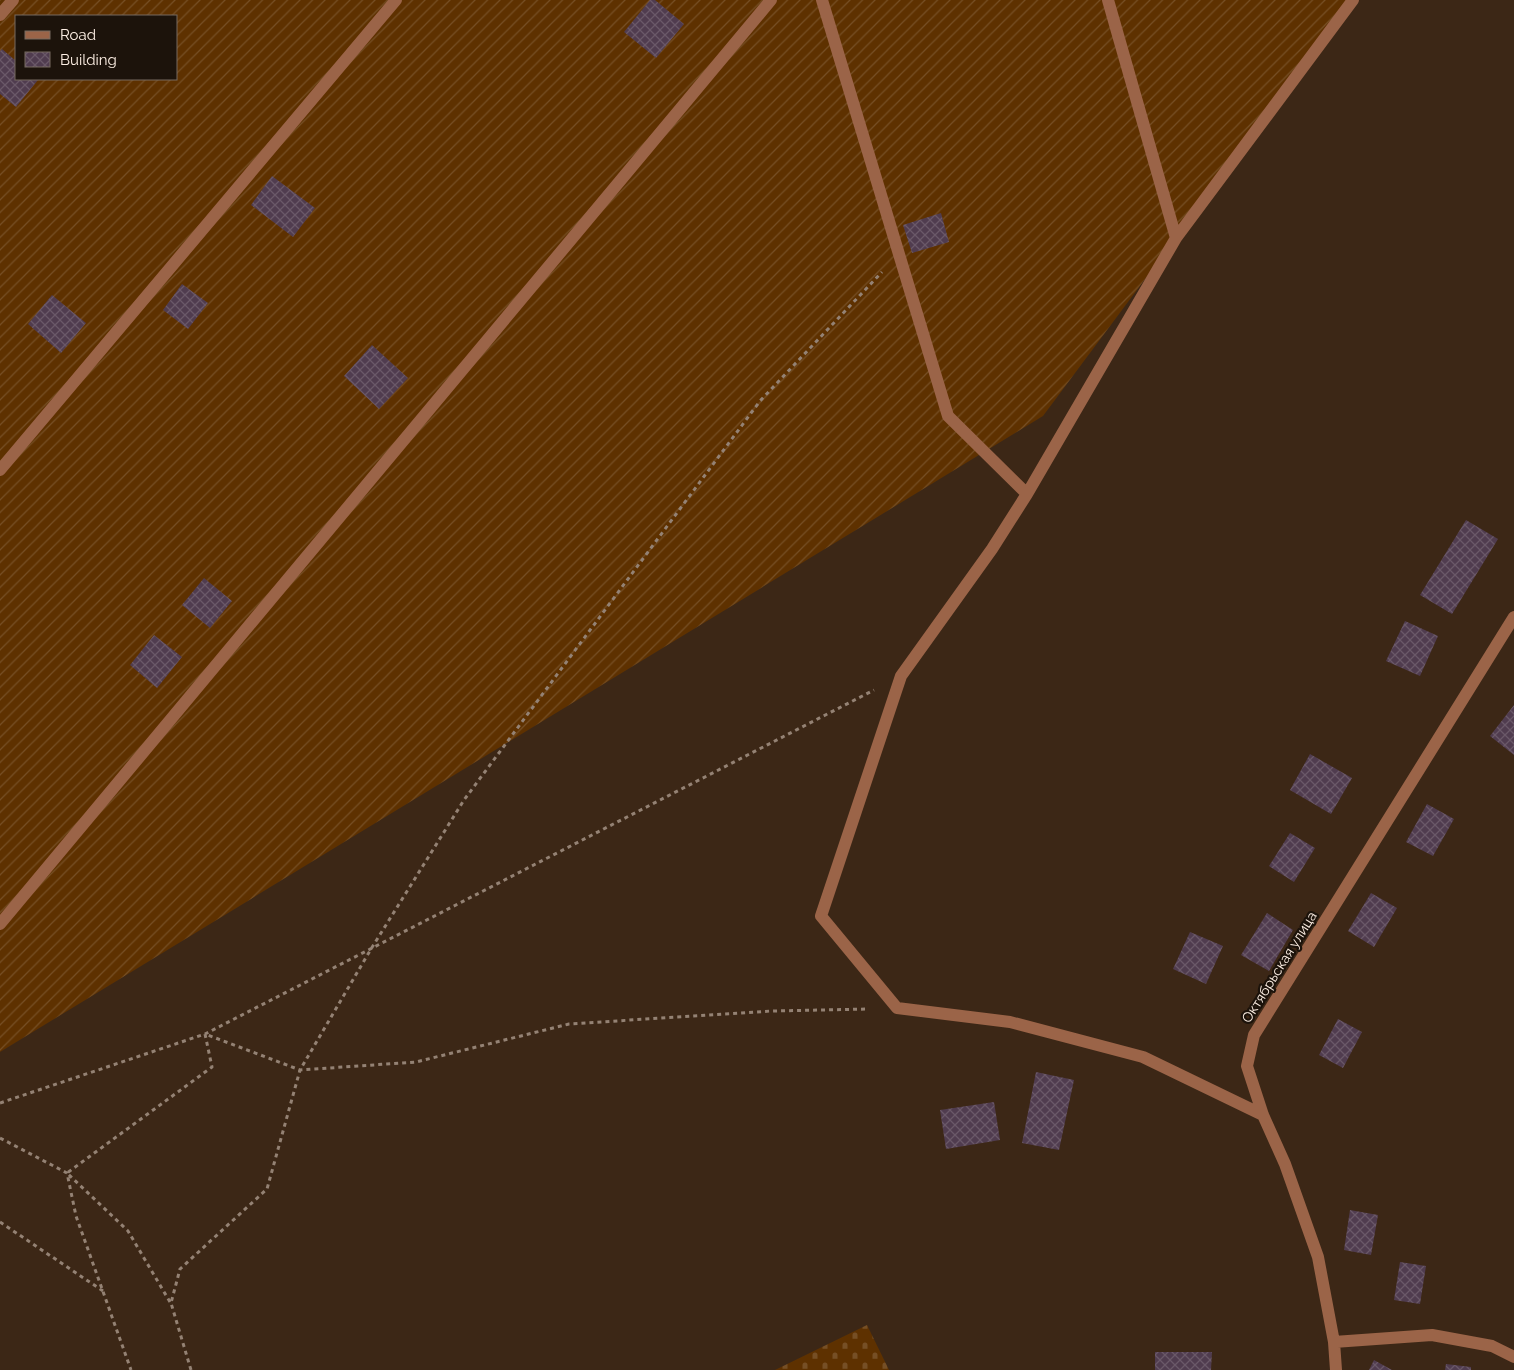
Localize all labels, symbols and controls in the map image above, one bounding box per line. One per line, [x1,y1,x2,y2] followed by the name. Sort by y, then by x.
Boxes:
[15,15,178,80] legend
[60,26,96,44] text: Road
[60,51,117,69] text: Building
[1238,908,1320,1026] street label: Октябрьская улица

